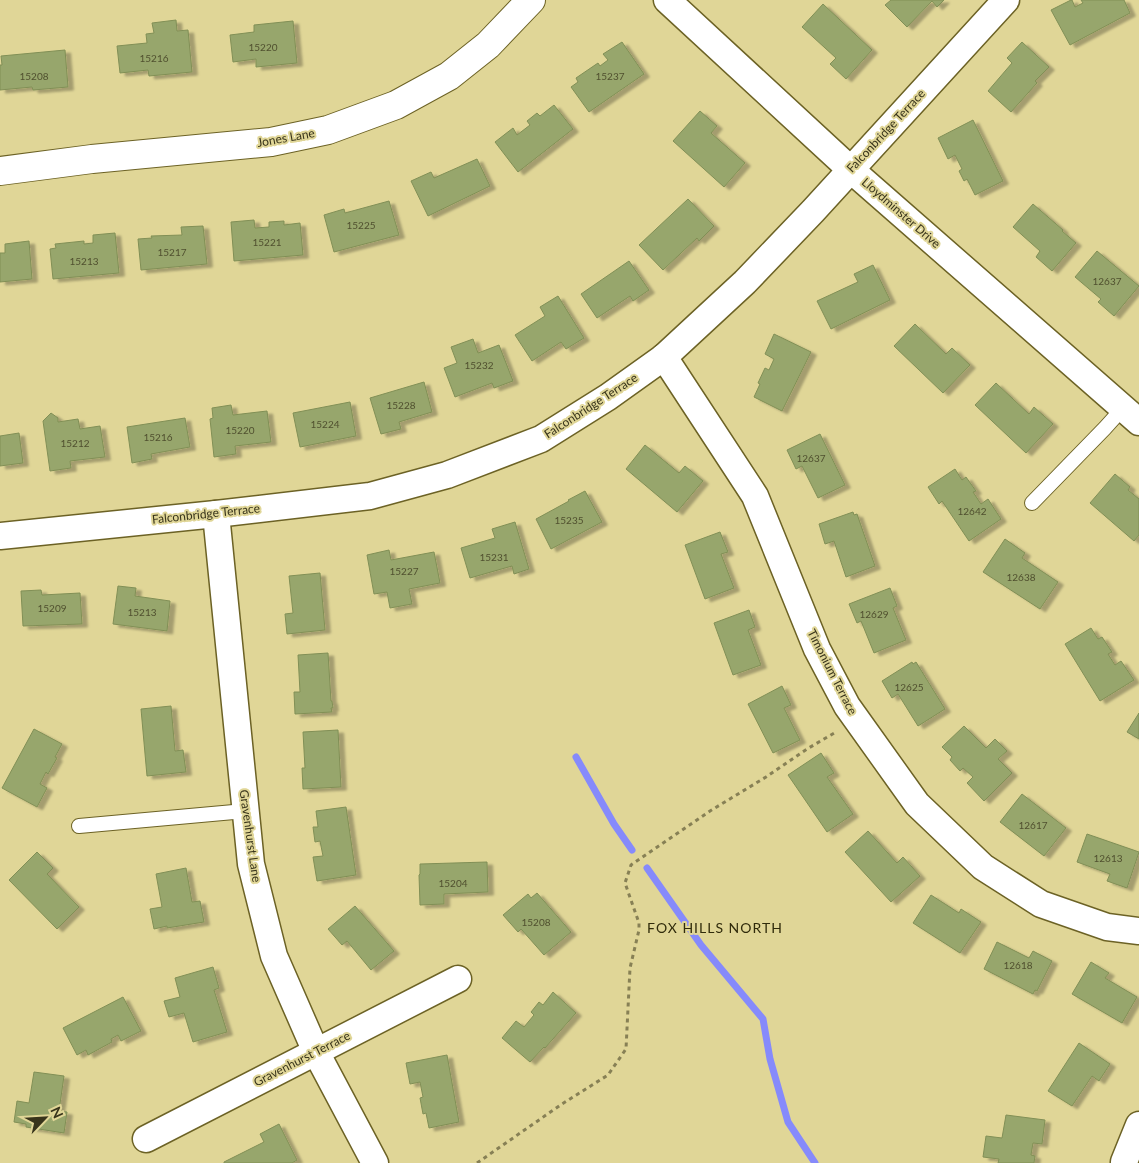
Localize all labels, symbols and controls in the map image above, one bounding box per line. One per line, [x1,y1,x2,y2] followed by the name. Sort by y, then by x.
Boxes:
[248,41,278,53] house number: 15220
[139,52,169,64] house number: 15216
[19,70,49,82] house number: 15208
[595,70,625,82] house number: 15237
[843,86,928,175] street label: Falconbridge Terrace
[256,125,316,150] street label: Jones Lane
[859,174,944,251] street label: Lloydminster Drive
[346,219,376,231] house number: 15225
[252,236,282,248] house number: 15221
[157,246,187,258] house number: 15217
[69,255,99,267] house number: 15213
[1092,275,1122,287] house number: 12637
[464,359,494,371] house number: 15232
[541,370,640,441] street label: Falconbridge Terrace
[386,399,416,411] house number: 15228
[310,418,340,430] house number: 15224
[225,424,255,436] house number: 15220
[143,431,173,443] house number: 15216
[60,437,90,449] house number: 15212
[796,452,826,464] house number: 12637
[151,500,261,527] street label: Falconbridge Terrace
[957,505,987,517] house number: 12642
[554,514,584,526] house number: 15235
[479,551,509,563] house number: 15231
[389,565,419,577] house number: 15227
[1006,571,1036,583] house number: 12638
[37,602,67,614] house number: 15209
[127,606,157,618] house number: 15213
[859,608,889,620] house number: 12629
[804,626,860,717] street label: Timonium Terrace
[894,681,924,693] house number: 12625
[237,789,264,883] street label: Gravenhurst Lane
[1018,819,1048,831] house number: 12617
[1093,852,1123,864] house number: 12613
[438,877,468,889] house number: 15204
[521,916,551,928] house number: 15208
[647,919,783,936] district label: FOX HILLS NORTH
[1003,959,1033,971] house number: 12618
[251,1028,353,1089] street label: Gravenhurst Terrace
[20,1093,70,1143] north arrow
[47,1104,67,1121] text: N

